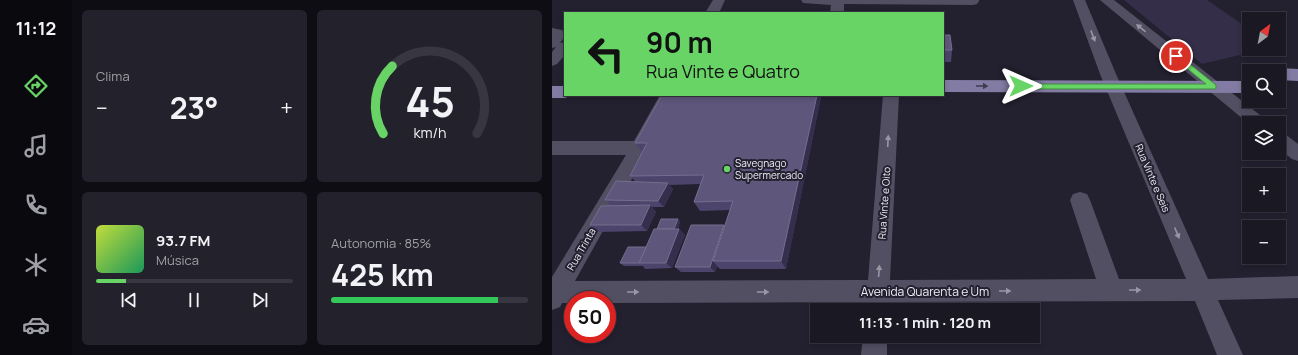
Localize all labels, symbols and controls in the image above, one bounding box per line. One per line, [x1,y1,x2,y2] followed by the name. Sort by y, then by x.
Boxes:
[1242,12,1286,56] north arrow
[1242,12,1286,264] map controls
[16,16,56,40] text: 11:12
[646,23,713,61] text: 90 m
[1136,24,1147,32] one-way arrow
[580,28,632,80] icon: left
[1091,31,1097,43] one-way arrow
[1159,39,1193,73] pin
[1165,45,1187,67] icon: arrive
[646,59,800,83] text: Rua Vinte e Quatro
[1242,64,1286,108] button: search
[1000,65,1042,107] position arrow
[96,67,130,85] text: Clima
[22,72,50,100] icon: directions
[405,73,454,129] text: 45
[976,83,989,89] one-way arrow
[170,87,219,128] text: 23°
[96,93,108,123] text: −
[280,93,293,123] text: +
[1242,116,1286,160] button: layers
[413,122,446,141] text: km/h
[22,132,50,160] icon: music
[885,135,892,147] one-way arrow
[1132,142,1174,214] street label: Rua Vinte e Seis
[735,156,803,182] place label: Savegnago Supermercado
[722,164,732,174] marker: Savegnago Supermercado
[874,166,894,240] street label: Rua Vinte e Oito
[1242,168,1286,212] button: +
[22,191,50,219] icon: phone
[1242,220,1286,264] button: −
[563,225,599,273] street label: Rua Trinta
[1174,228,1180,239] one-way arrow
[156,230,210,251] text: 93.7 FM
[331,234,431,252] text: Autonomia · 85%
[22,251,50,279] icon: climate
[156,251,199,269] text: Música
[331,254,434,295] text: 425 km
[876,265,883,277] one-way arrow
[861,283,989,300] street label: Avenida Quarenta e Um
[1129,287,1142,293] one-way arrow
[999,288,1012,294] one-way arrow
[118,289,140,311] icon: previous
[183,289,205,311] icon: pause
[249,289,271,311] icon: next
[627,289,640,295] one-way arrow
[757,289,770,295] one-way arrow
[564,291,616,343] speed limit sign: 50
[22,311,50,339] icon: car
[859,312,991,333] text: 11:13 · 1 min · 120 m

